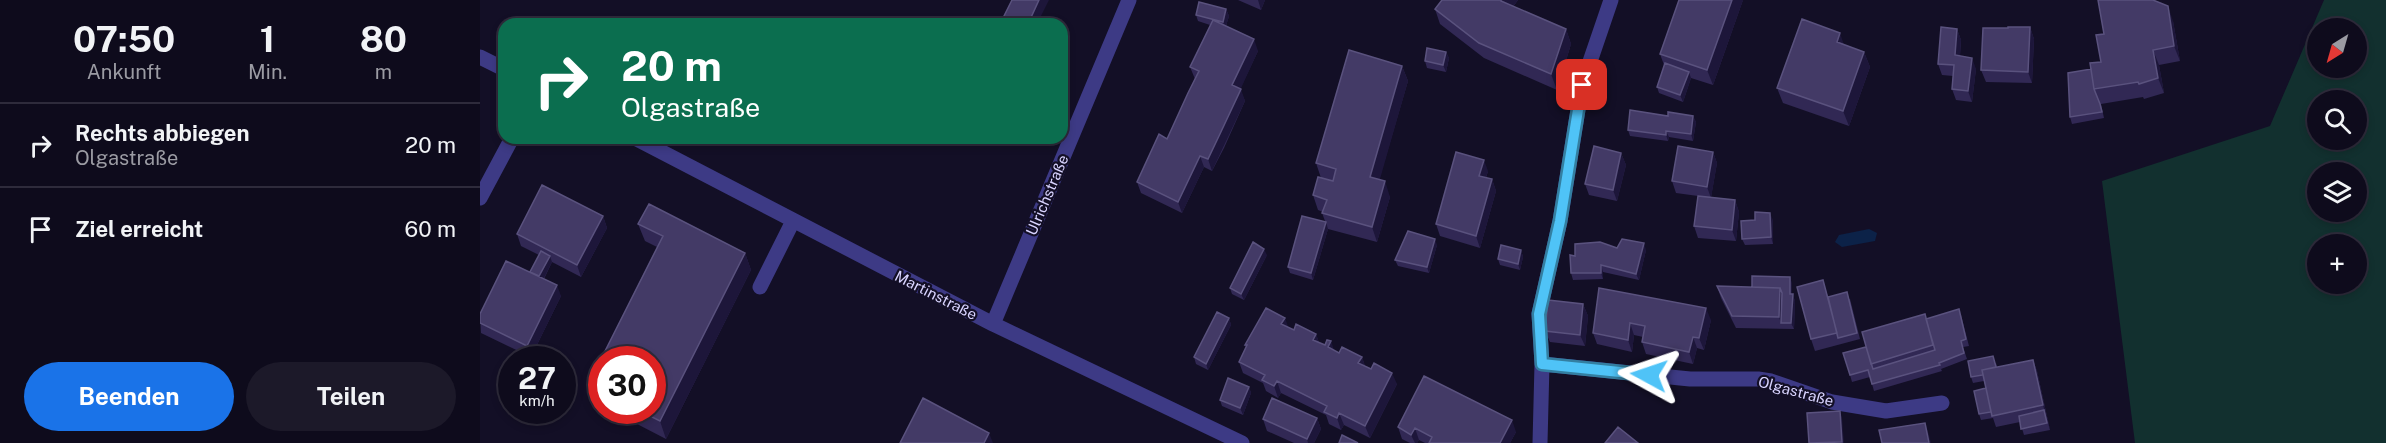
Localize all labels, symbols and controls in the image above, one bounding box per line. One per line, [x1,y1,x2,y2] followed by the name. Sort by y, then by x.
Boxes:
[73,18,175,60] text: 07:50
[260,18,275,60] text: 1
[360,18,407,60] text: 80
[2307,18,2367,78] north arrow
[2307,18,2367,294] map controls
[621,41,722,90] text: 20 m
[522,42,600,120] icon: right
[1556,59,1607,110] pin
[87,60,161,84] text: Ankunft
[248,60,287,84] text: Min.
[375,60,392,84] text: m
[1565,68,1598,101] icon: arrive
[2307,90,2367,150] button: search
[621,91,760,123] text: Olgastraße
[75,120,250,146] text: Rechts abbiegen
[24,129,57,162] icon: right
[405,132,456,158] text: 20 m
[75,146,178,170] text: Olgastraße
[1022,152,1072,238] street label: Ulrichstraße
[2307,162,2367,222] button: layers
[24,213,57,246] icon: arrive
[75,216,203,242] text: Ziel erreicht
[405,216,456,242] text: 60 m
[2307,234,2367,294] button: +
[892,267,980,323] street label: Martinstraße
[1617,343,1681,407] position arrow
[588,346,666,424] speed limit sign: 30
[518,360,556,396] text: 27
[24,362,234,431] button: Beenden
[246,362,456,431] button: Teilen
[1756,373,1836,409] street label: Olgastraße
[519,392,555,409] text: km/h

